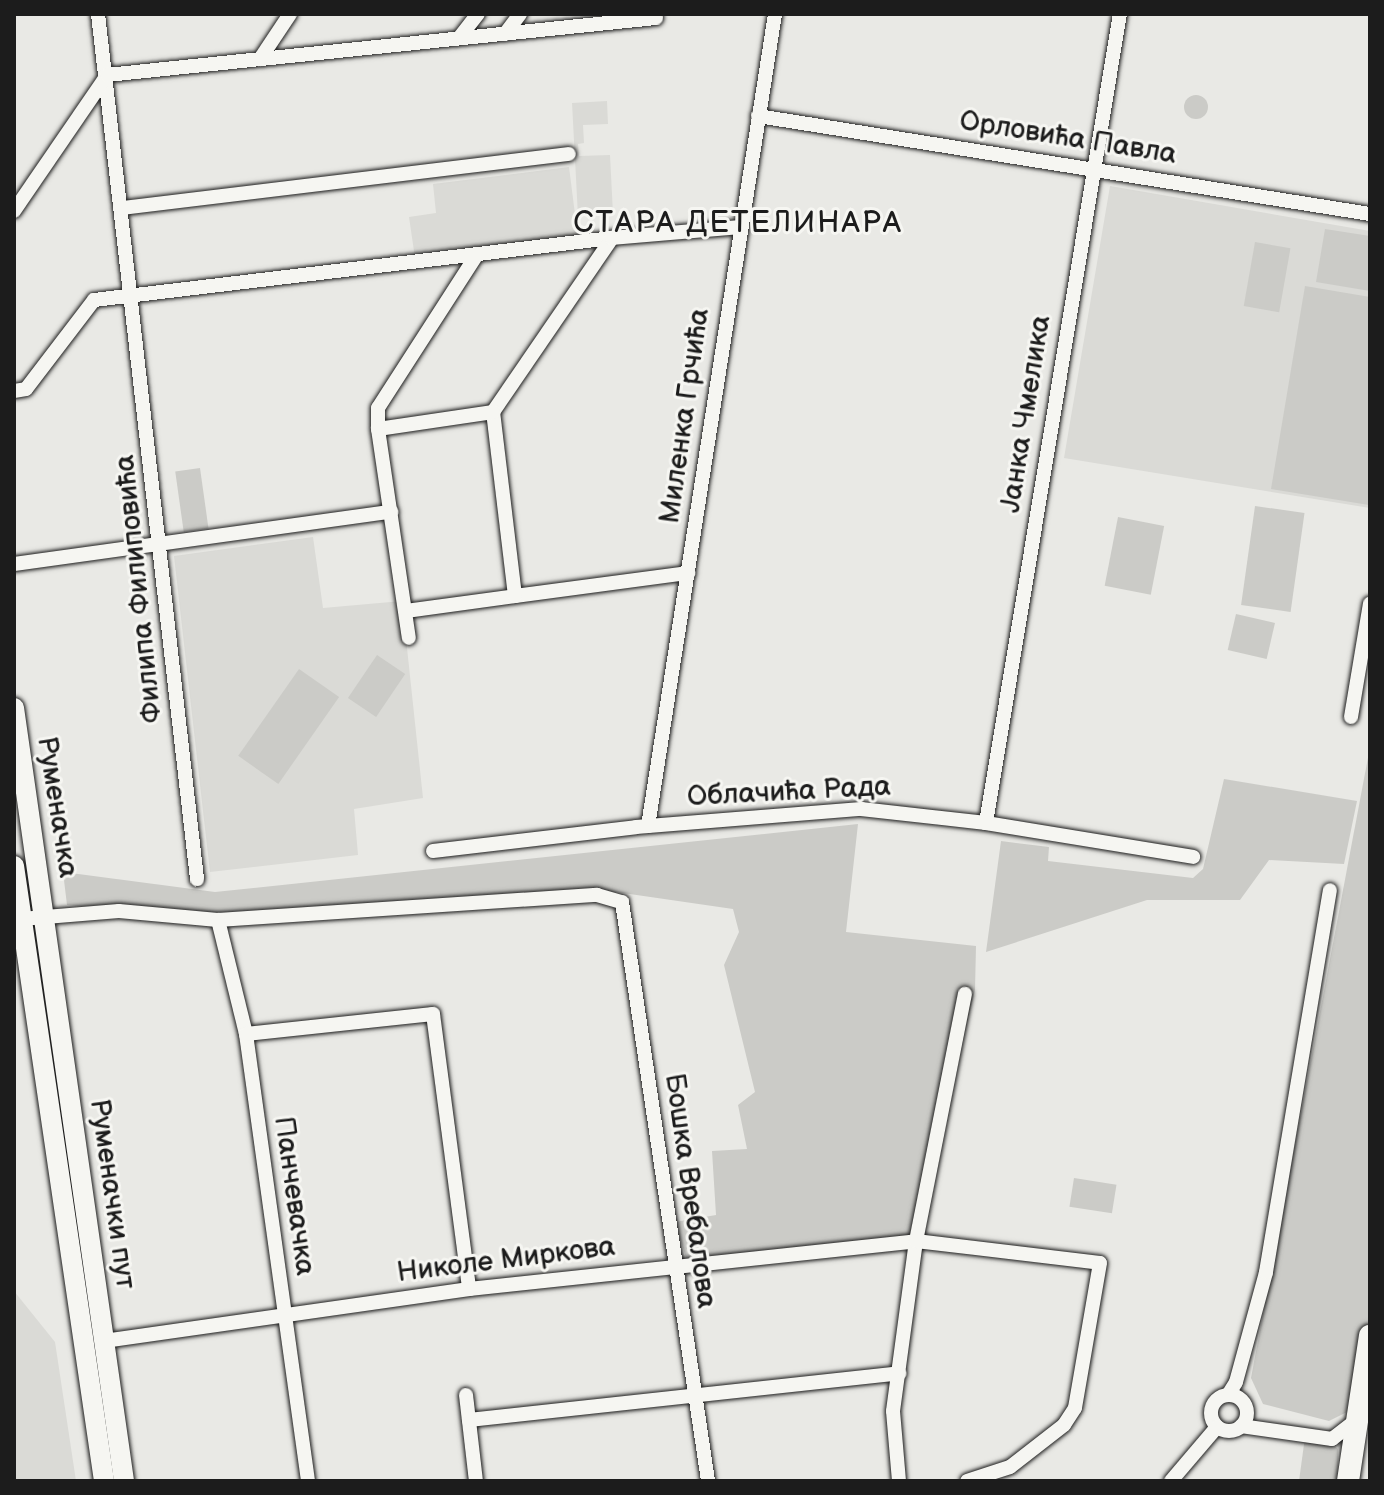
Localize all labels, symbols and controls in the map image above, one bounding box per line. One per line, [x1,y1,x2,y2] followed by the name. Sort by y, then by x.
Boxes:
[957,104,1179,172] street label: Орловића Павла
[573,205,903,241] district label: СТАРА ДЕТЕЛИНАРА
[653,306,717,526] street label: Миленка Грчића
[994,313,1058,515] street label: Јанка Чмелика
[108,453,170,725] street label: Филипа Филиповића
[29,734,85,880] street label: Руменачка
[686,770,892,814] street label: Облачића Рада
[657,1071,723,1311] street label: Бошка Вребалова
[82,1097,142,1291] street label: Руменачки пут
[266,1114,322,1278] street label: Панчевачка
[395,1230,617,1290] street label: Николе Миркова

